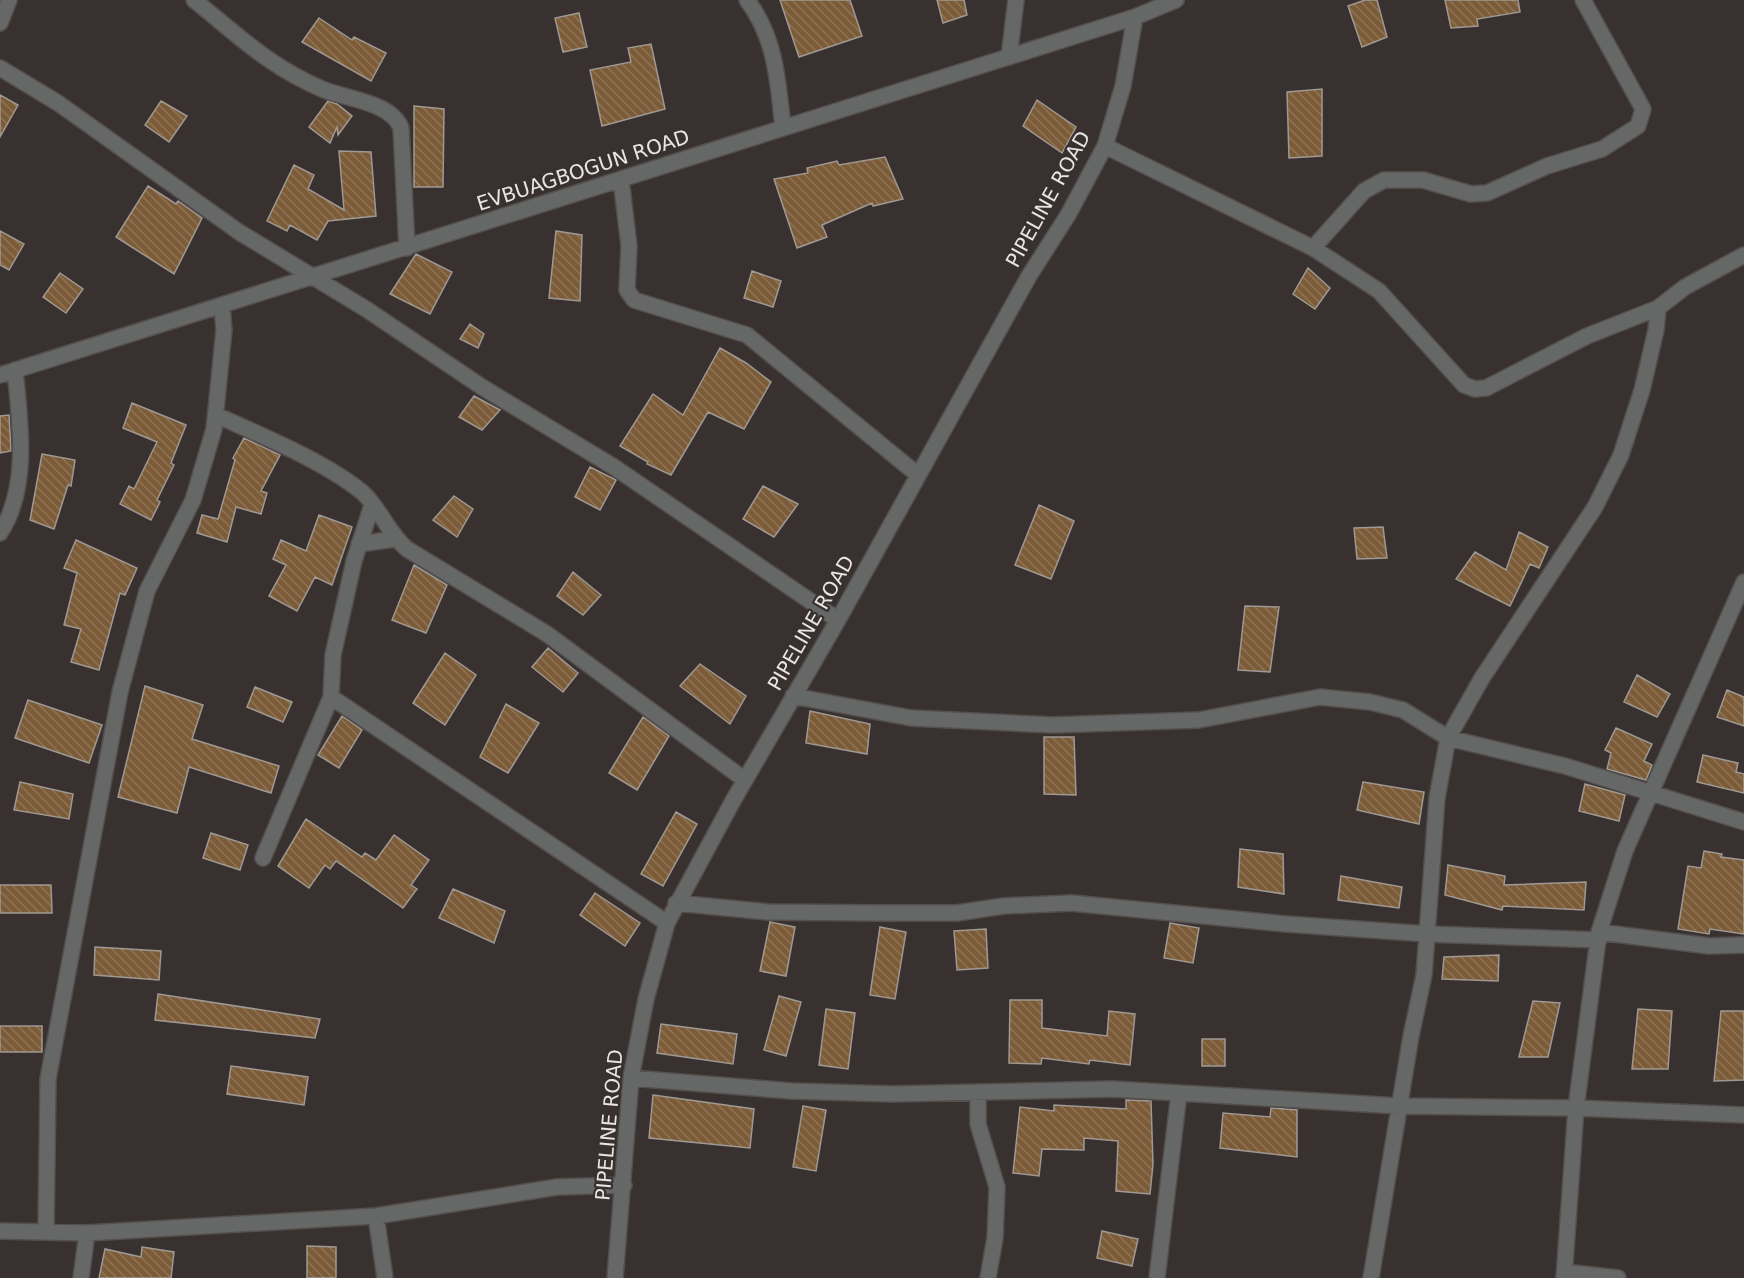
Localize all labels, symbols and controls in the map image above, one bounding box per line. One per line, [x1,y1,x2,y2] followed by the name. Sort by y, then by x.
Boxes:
[474,124,692,216] street label: EVBUAGBOGUN ROAD
[1001,127,1095,271] street label: PIPELINE ROAD
[763,551,859,695] street label: PIPELINE ROAD
[590,1048,628,1202] street label: PIPELINE ROAD

